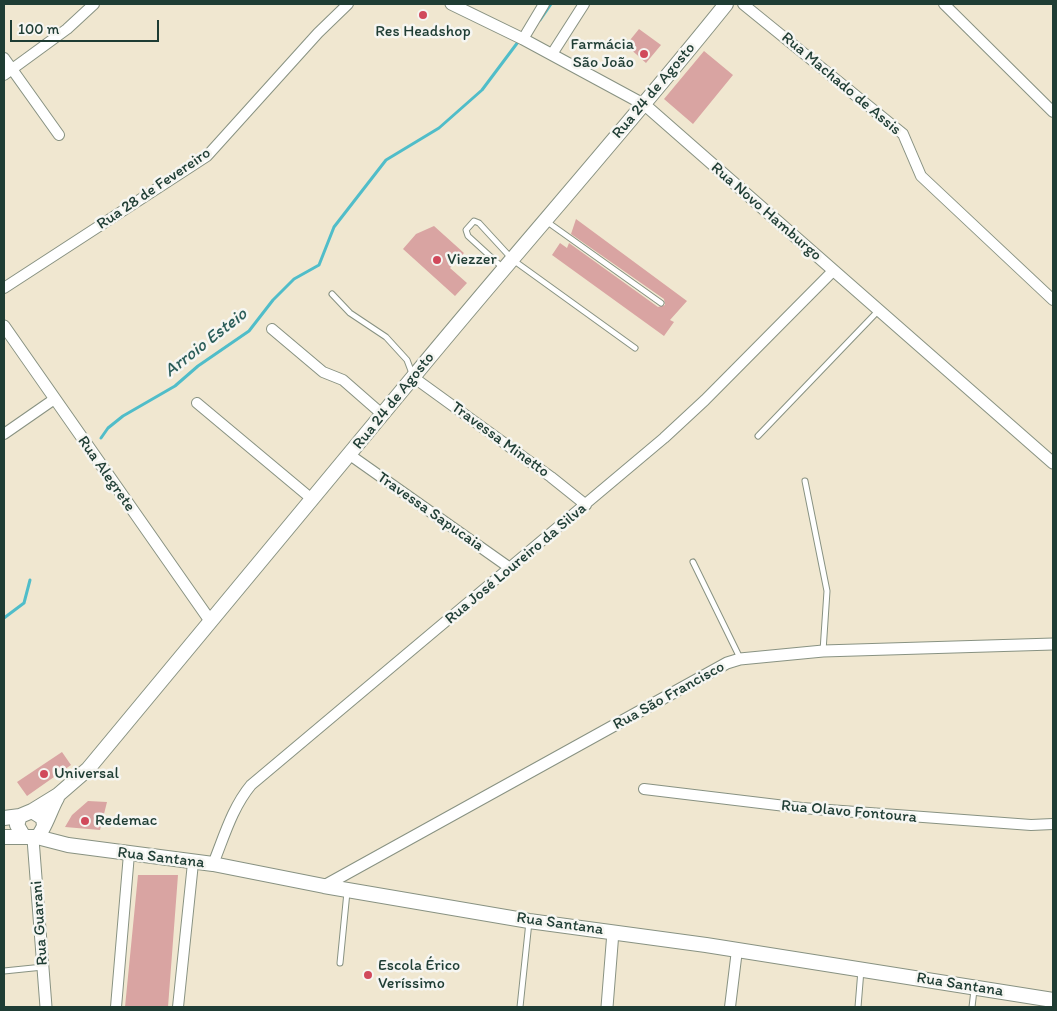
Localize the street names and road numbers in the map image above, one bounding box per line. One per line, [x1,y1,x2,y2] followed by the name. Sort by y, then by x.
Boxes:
[777,28,905,140] street label: Rua Machado de Assis
[608,39,700,143] street label: Rua 24 de Agosto
[93,144,215,234] street label: Rua 28 de Fevereiro
[707,159,825,265] street label: Rua Novo Hamburgo
[349,349,439,453] street label: Rua 24 de Agosto
[447,398,553,482] street label: Travessa Minetto
[73,432,139,516] street label: Rua Alegrete
[373,468,487,556] street label: Travessa Sapucaia
[441,499,591,629] street label: Rua José Loureiro da Silva
[610,657,728,735] street label: Rua São Francisco
[780,797,918,827] street label: Rua Olavo Fontoura
[116,843,206,873] street label: Rua Santana
[27,880,53,966] street label: Rua Guarani
[515,908,605,940] street label: Rua Santana
[915,969,1005,1001] street label: Rua Santana

